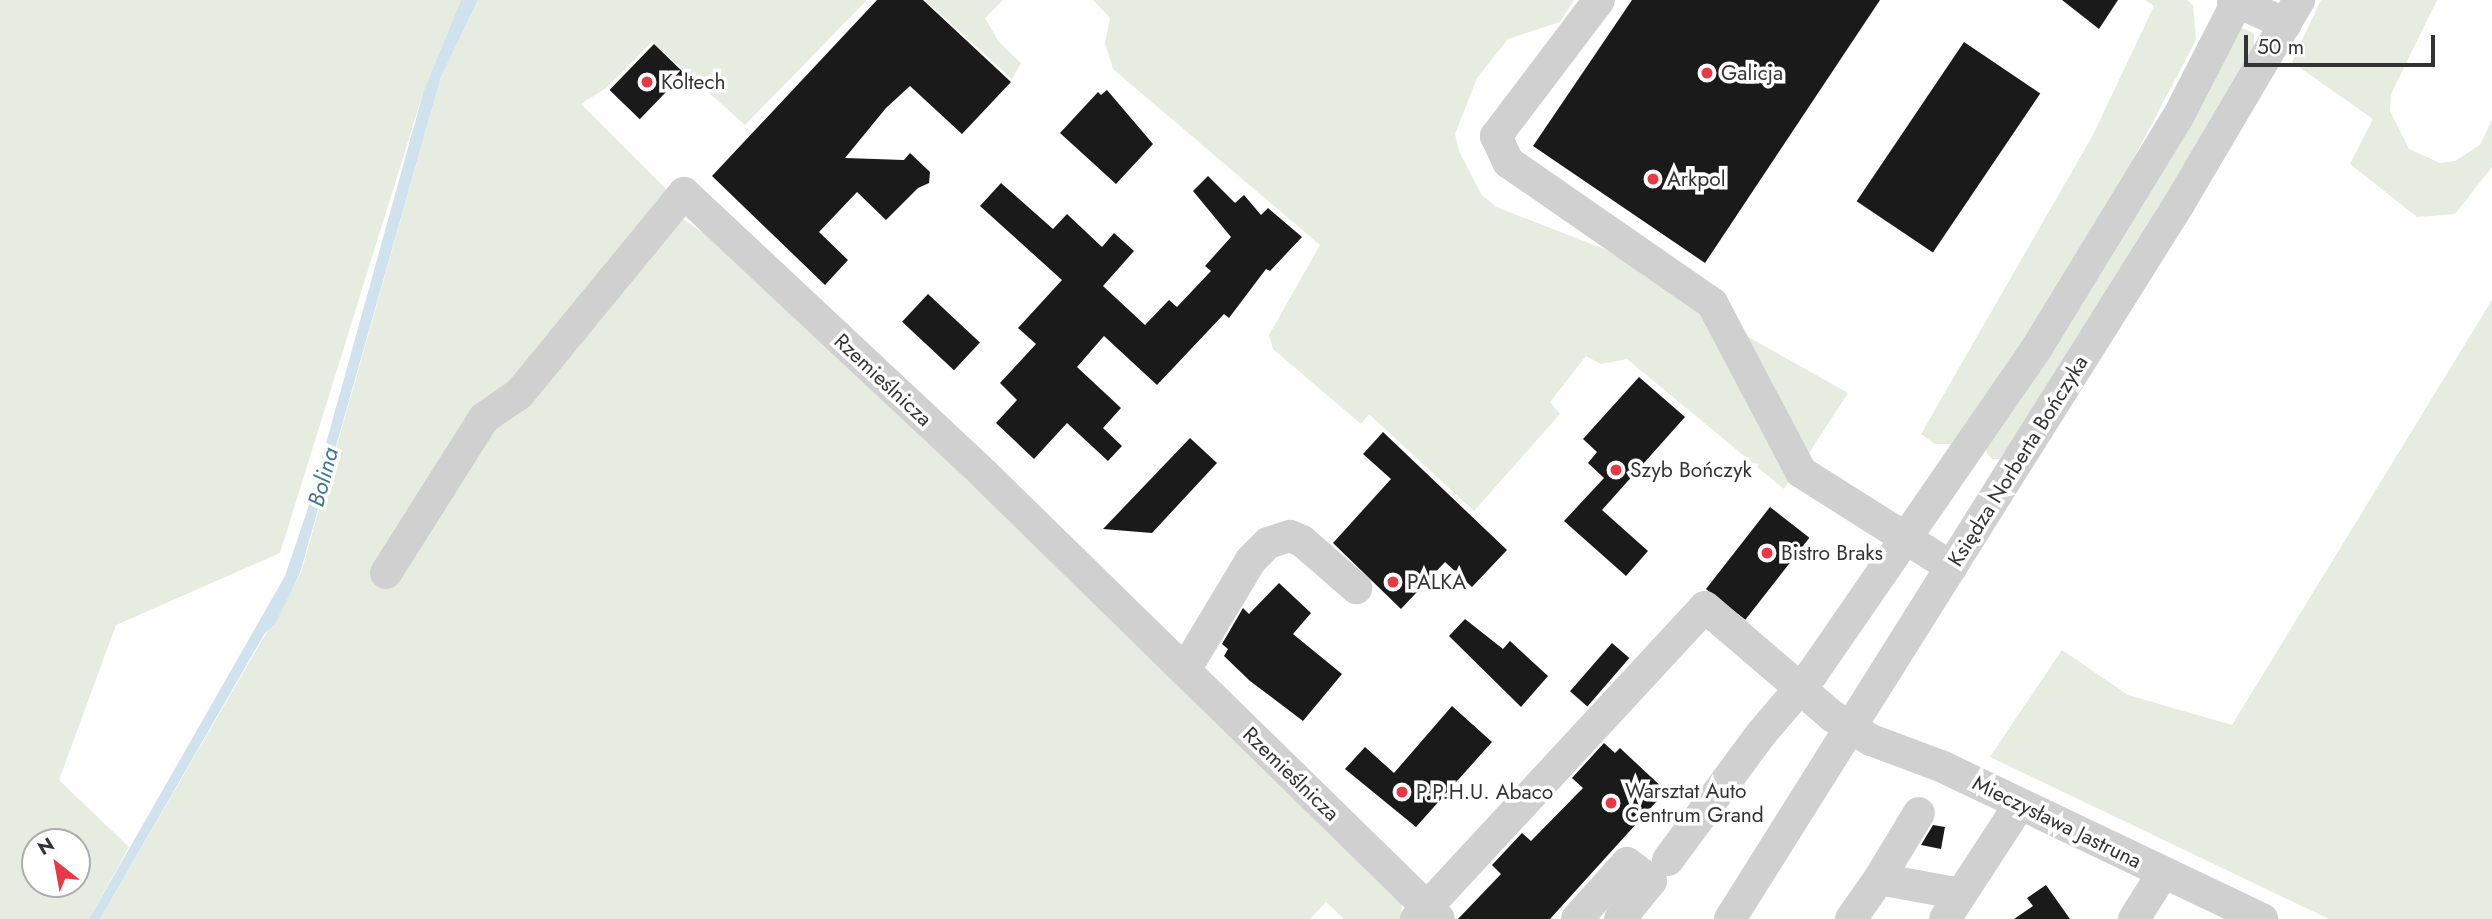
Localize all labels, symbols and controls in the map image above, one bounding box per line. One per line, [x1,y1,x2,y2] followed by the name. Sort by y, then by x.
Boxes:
[2247,21,2438,65] scale bar
[2257,32,2304,62] text: 50 m
[1721,60,1783,86] place label: Galicja
[1699,65,1715,81] marker: Galicja
[661,69,725,95] place label: Koltech
[639,74,655,90] marker: Koltech
[1667,166,1726,192] place label: Arkpol
[1645,171,1661,187] marker: Arkpol
[829,328,937,432] street label: Rzemieślnicza
[1943,351,2093,571] street label: Księdza Norberta Bończyka
[302,444,344,510] water label: Bolina
[1630,457,1752,483] place label: Szyb Bończyk
[1608,462,1624,478] marker: Szyb Bończyk
[1781,540,1883,566] place label: Bistro Braks
[1759,545,1775,561] marker: Bistro Braks
[1407,569,1466,595] place label: PALKA
[1385,574,1401,590] marker: PALKA
[1238,722,1344,826] street label: Rzemieślnicza
[1969,770,2145,874] street label: Mieczysława Jastruna
[1625,778,1764,828] place label: Warsztat Auto Centrum Grand
[1416,779,1553,805] place label: P.P.H.U. Abaco
[1394,784,1410,800] marker: P.P.H.U. Abaco
[1603,795,1619,811] marker: Warsztat Auto Centrum Grand
[21,828,91,898] north arrow
[33,831,59,862] text: N

